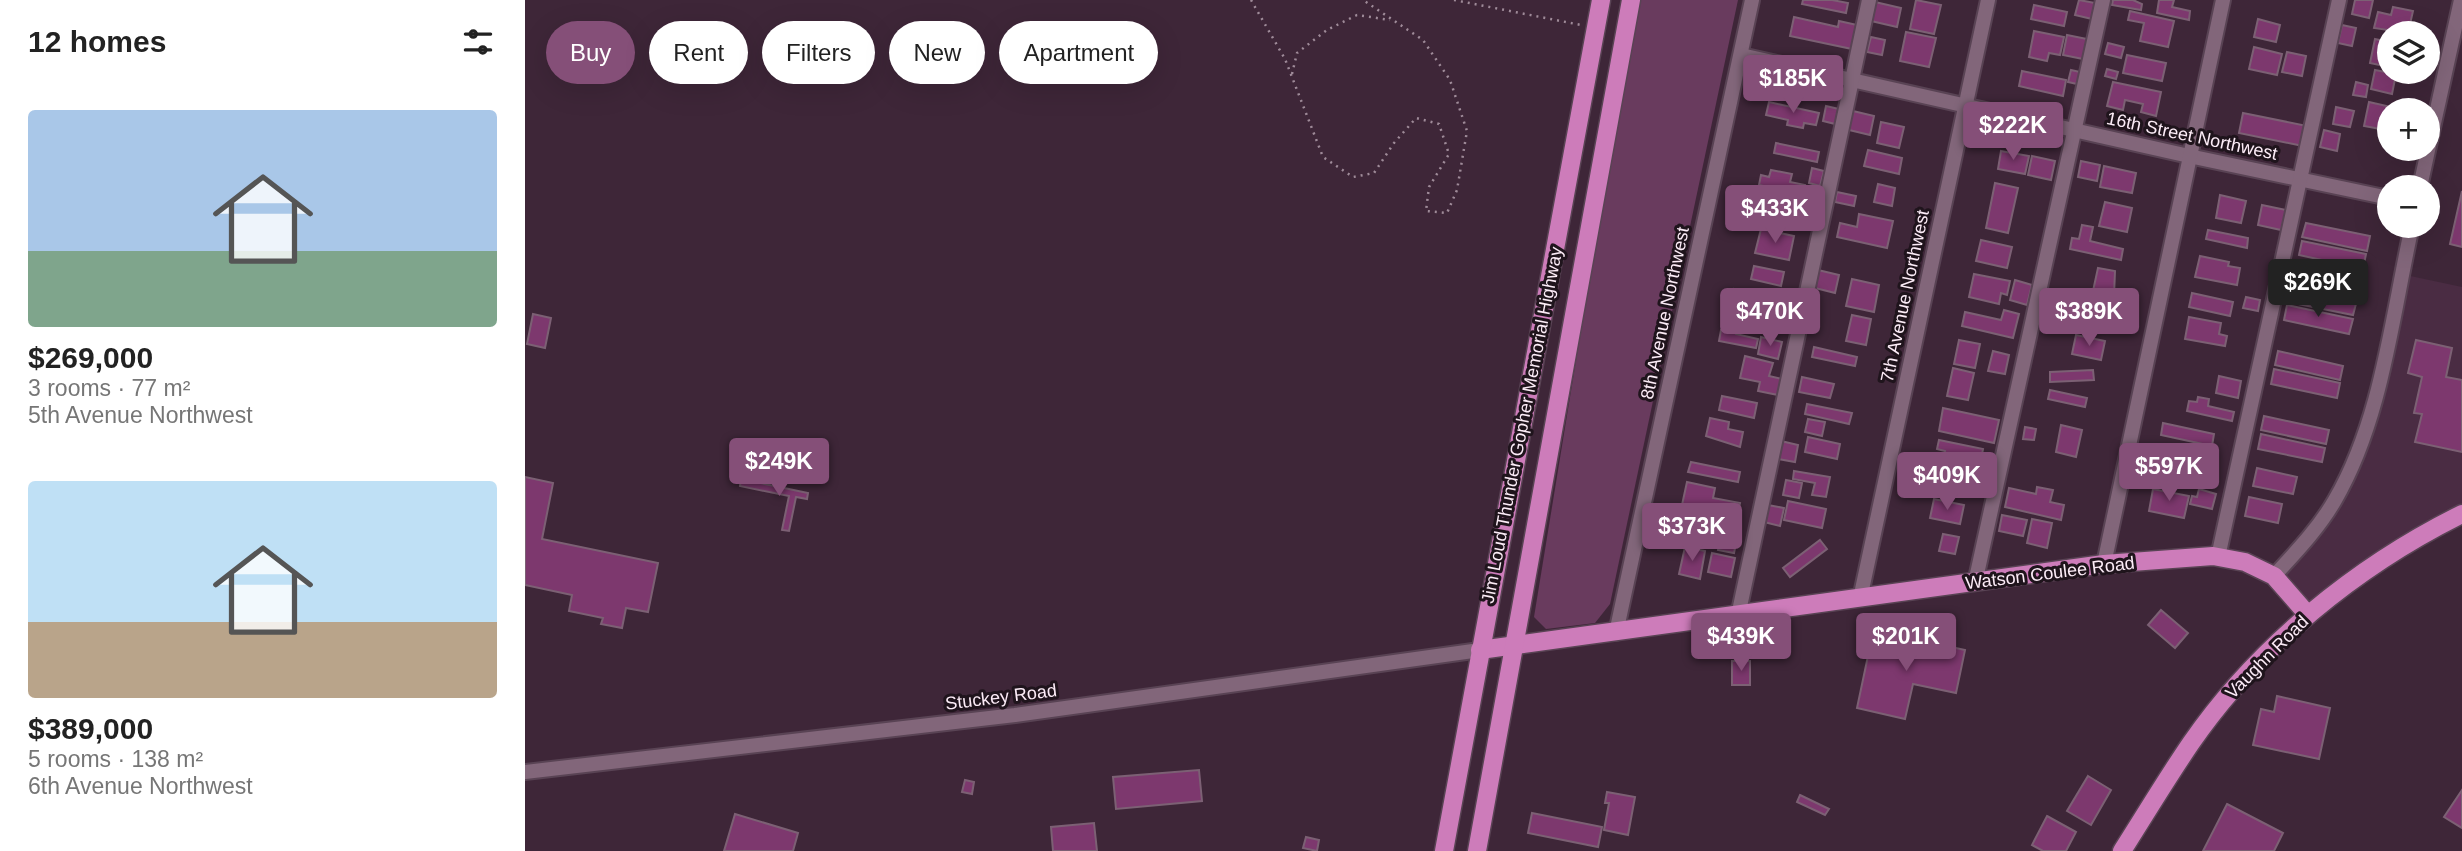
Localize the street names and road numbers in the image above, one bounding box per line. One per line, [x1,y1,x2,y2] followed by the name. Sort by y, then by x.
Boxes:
[2105,108,2279,164] street label: 16th Street Northwest
[1877,208,1933,384] street label: 7th Avenue Northwest
[1637,225,1693,401] street label: 8th Avenue Northwest
[1478,245,1566,605] street label: Jim Loud Thunder Gopher Memorial Highway
[1964,553,2136,593] street label: Watson Coulee Road
[2221,611,2313,703] street label: Vaughn Road
[944,680,1058,714] street label: Stuckey Road

